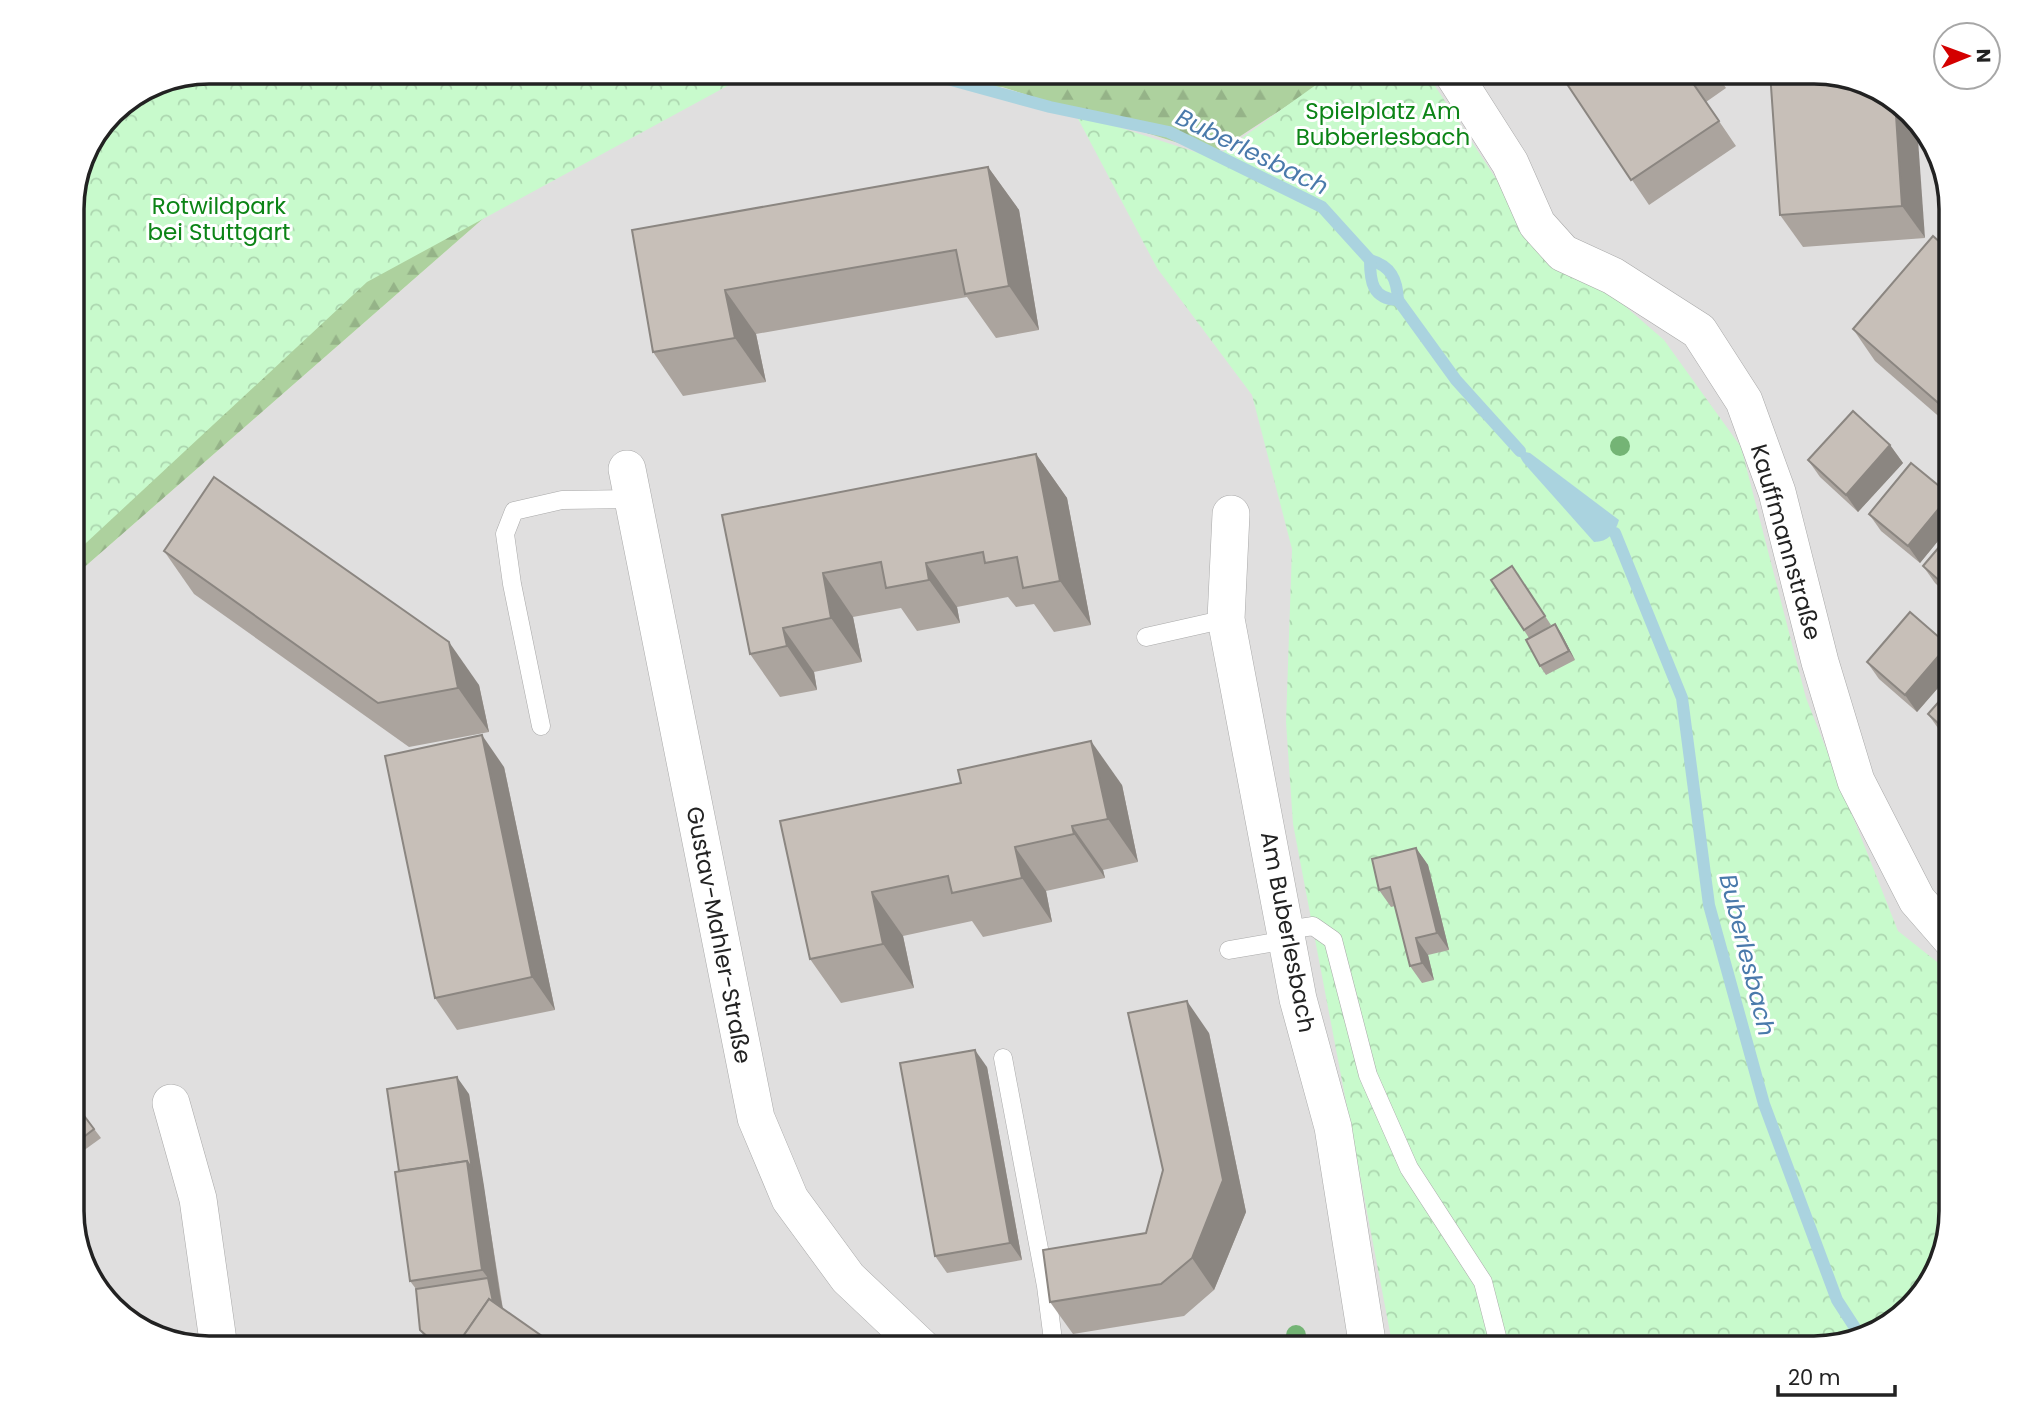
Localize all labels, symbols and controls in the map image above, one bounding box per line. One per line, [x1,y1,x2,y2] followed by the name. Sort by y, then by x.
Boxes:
[1932,21,2002,91] north arrow
[1970,48,1997,63] text: N
[1296,95,1470,153] park label: Spielplatz Am Bubberlesbach
[1170,100,1334,203] water label: Buberlesbach
[148,190,291,248] park label: Rotwildpark bei Stuttgart
[1743,440,1829,644] street label: Kauffmannstraße
[678,804,760,1066] street label: Gustav-Mahler-Straße
[1253,829,1323,1035] street label: Am Buberlesbach
[1711,870,1784,1039] water label: Buberlesbach
[1778,1354,1895,1398] scale bar
[1788,1363,1841,1392] text: 20 m

